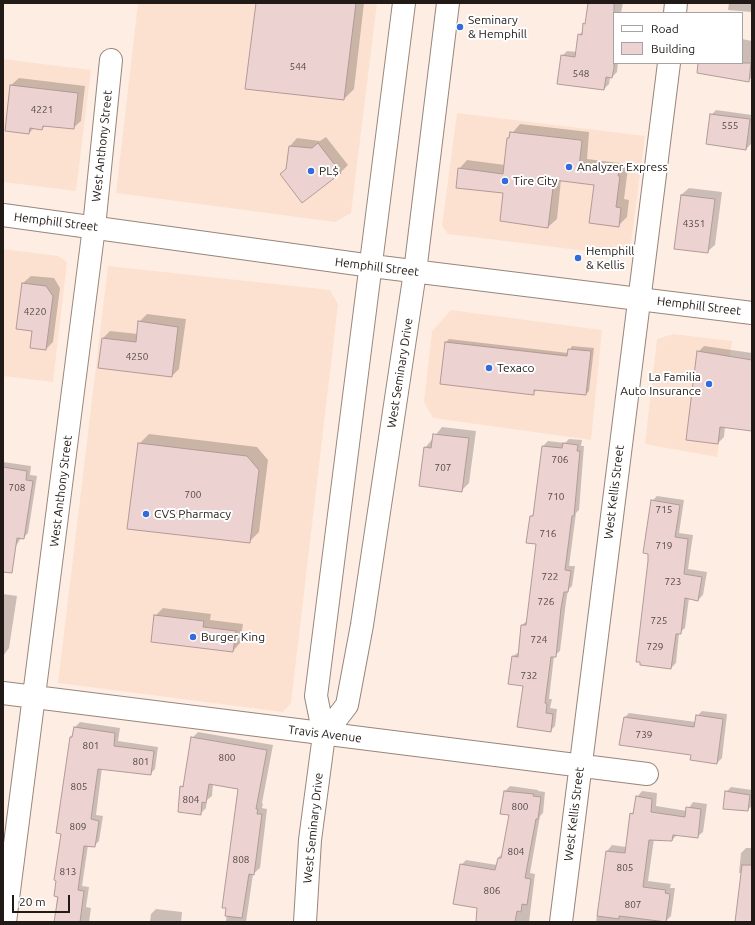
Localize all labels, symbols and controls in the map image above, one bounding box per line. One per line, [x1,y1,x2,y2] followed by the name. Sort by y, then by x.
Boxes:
[613,12,743,64] legend
[468,13,527,41] place label: Seminary & Hemphill
[455,22,465,32] marker: Seminary & Hemphill
[651,22,679,35] text: Road
[651,42,695,55] text: Building
[290,61,306,73] house number: 544
[573,68,589,80] house number: 548
[89,89,115,203] street label: West Anthony Street
[31,104,53,116] house number: 4221
[722,120,738,132] house number: 555
[577,160,668,174] place label: Analyzer Express
[564,162,574,172] marker: Analyzer Express
[319,164,339,178] place label: PL$
[306,166,316,176] marker: PL$
[513,174,558,188] place label: Tire City
[500,176,510,186] marker: Tire City
[13,210,99,234] street label: Hemphill Street
[683,218,705,230] house number: 4351
[586,244,634,272] place label: Hemphill & Kellis
[573,253,583,263] marker: Hemphill & Kellis
[334,255,420,279] street label: Hemphill Street
[656,294,742,318] street label: Hemphill Street
[24,306,46,318] house number: 4220
[384,317,416,429] street label: West Seminary Drive
[126,351,148,363] house number: 4250
[497,361,534,375] place label: Texaco
[484,363,494,373] marker: Texaco
[620,370,701,398] place label: La Familia Auto Insurance
[704,379,714,389] marker: La Familia Auto Insurance
[47,434,75,548] street label: West Anthony Street
[601,444,627,540] street label: West Kellis Street
[552,454,568,466] house number: 706
[435,462,451,474] house number: 707
[9,482,25,494] house number: 708
[185,489,201,501] house number: 700
[548,491,564,503] house number: 710
[656,504,672,516] house number: 715
[154,507,231,521] place label: CVS Pharmacy
[141,509,151,519] marker: CVS Pharmacy
[540,528,556,540] house number: 716
[656,540,672,552] house number: 719
[542,571,558,583] house number: 722
[665,576,681,588] house number: 723
[538,596,554,608] house number: 726
[651,615,667,627] house number: 725
[201,630,265,644] place label: Burger King
[188,632,198,642] marker: Burger King
[531,634,547,646] house number: 724
[647,641,663,653] house number: 729
[521,670,537,682] house number: 732
[287,722,363,746] street label: Travis Avenue
[636,729,652,741] house number: 739
[83,740,99,752] house number: 801
[219,752,235,764] house number: 800
[133,756,149,768] house number: 801
[561,766,587,862] street label: West Kellis Street
[300,772,326,884] street label: West Seminary Drive
[71,781,87,793] house number: 805
[183,794,199,806] house number: 804
[512,801,528,813] house number: 800
[70,821,86,833] house number: 809
[508,846,524,858] house number: 804
[233,854,249,866] house number: 808
[617,862,633,874] house number: 805
[60,866,76,878] house number: 813
[484,885,500,897] house number: 806
[14,887,72,913] scale bar
[19,895,46,908] text: 20 m
[625,899,641,911] house number: 807

